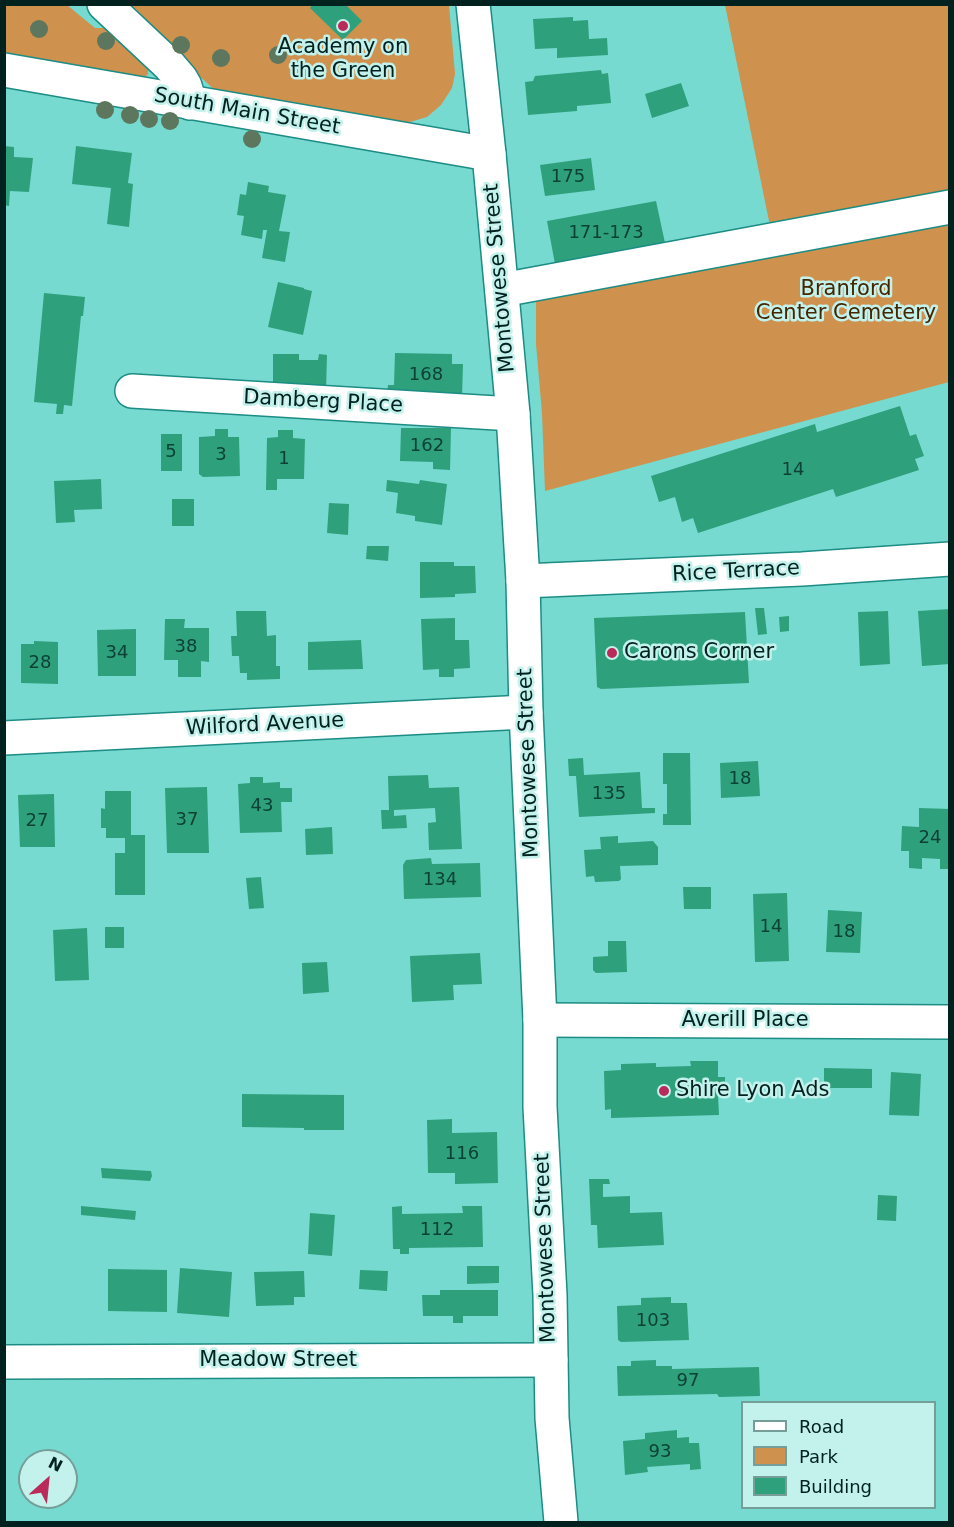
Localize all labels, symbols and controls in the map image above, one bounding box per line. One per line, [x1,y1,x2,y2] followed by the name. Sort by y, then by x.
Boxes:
[336,19,350,33] marker: Academy on the Green
[278,35,408,85] place label: Academy on the Green
[152,83,342,141] street label: South Main Street
[551,166,585,188] house number: 175
[479,182,521,374] street label: Montowese Street
[568,222,644,244] house number: 171-173
[756,277,936,327] park label: Branford Center Cemetery
[409,364,443,386] house number: 168
[243,385,403,419] street label: Damberg Place
[410,435,444,457] house number: 162
[165,441,177,463] house number: 5
[215,444,227,466] house number: 3
[278,448,290,470] house number: 1
[782,459,804,481] house number: 14
[671,556,801,588] street label: Rice Terrace
[175,636,197,658] house number: 38
[624,640,774,666] place label: Carons Corner
[106,642,128,664] house number: 34
[605,646,619,660] marker: Carons Corner
[29,652,51,674] house number: 28
[513,668,545,858] street label: Montowese Street
[185,708,345,742] street label: Wilford Avenue
[729,768,751,790] house number: 18
[592,783,626,805] house number: 135
[251,795,273,817] house number: 43
[176,809,198,831] house number: 37
[26,810,48,832] house number: 27
[919,827,941,849] house number: 24
[423,869,457,891] house number: 134
[760,916,782,938] house number: 14
[833,921,855,943] house number: 18
[681,1008,809,1034] street label: Averill Place
[676,1078,830,1104] place label: Shire Lyon Ads
[657,1084,671,1098] marker: Shire Lyon Ads
[445,1143,479,1165] house number: 116
[530,1153,562,1343] street label: Montowese Street
[420,1219,454,1241] house number: 112
[636,1310,670,1332] house number: 103
[199,1348,357,1374] street label: Meadow Street
[677,1370,699,1392] house number: 97
[741,1401,936,1509] legend
[799,1416,844,1437] text: Road
[649,1441,671,1463] house number: 93
[799,1446,838,1467] text: Park
[18,1449,78,1509] north arrow
[45,1453,66,1476] text: N
[799,1476,872,1497] text: Building

